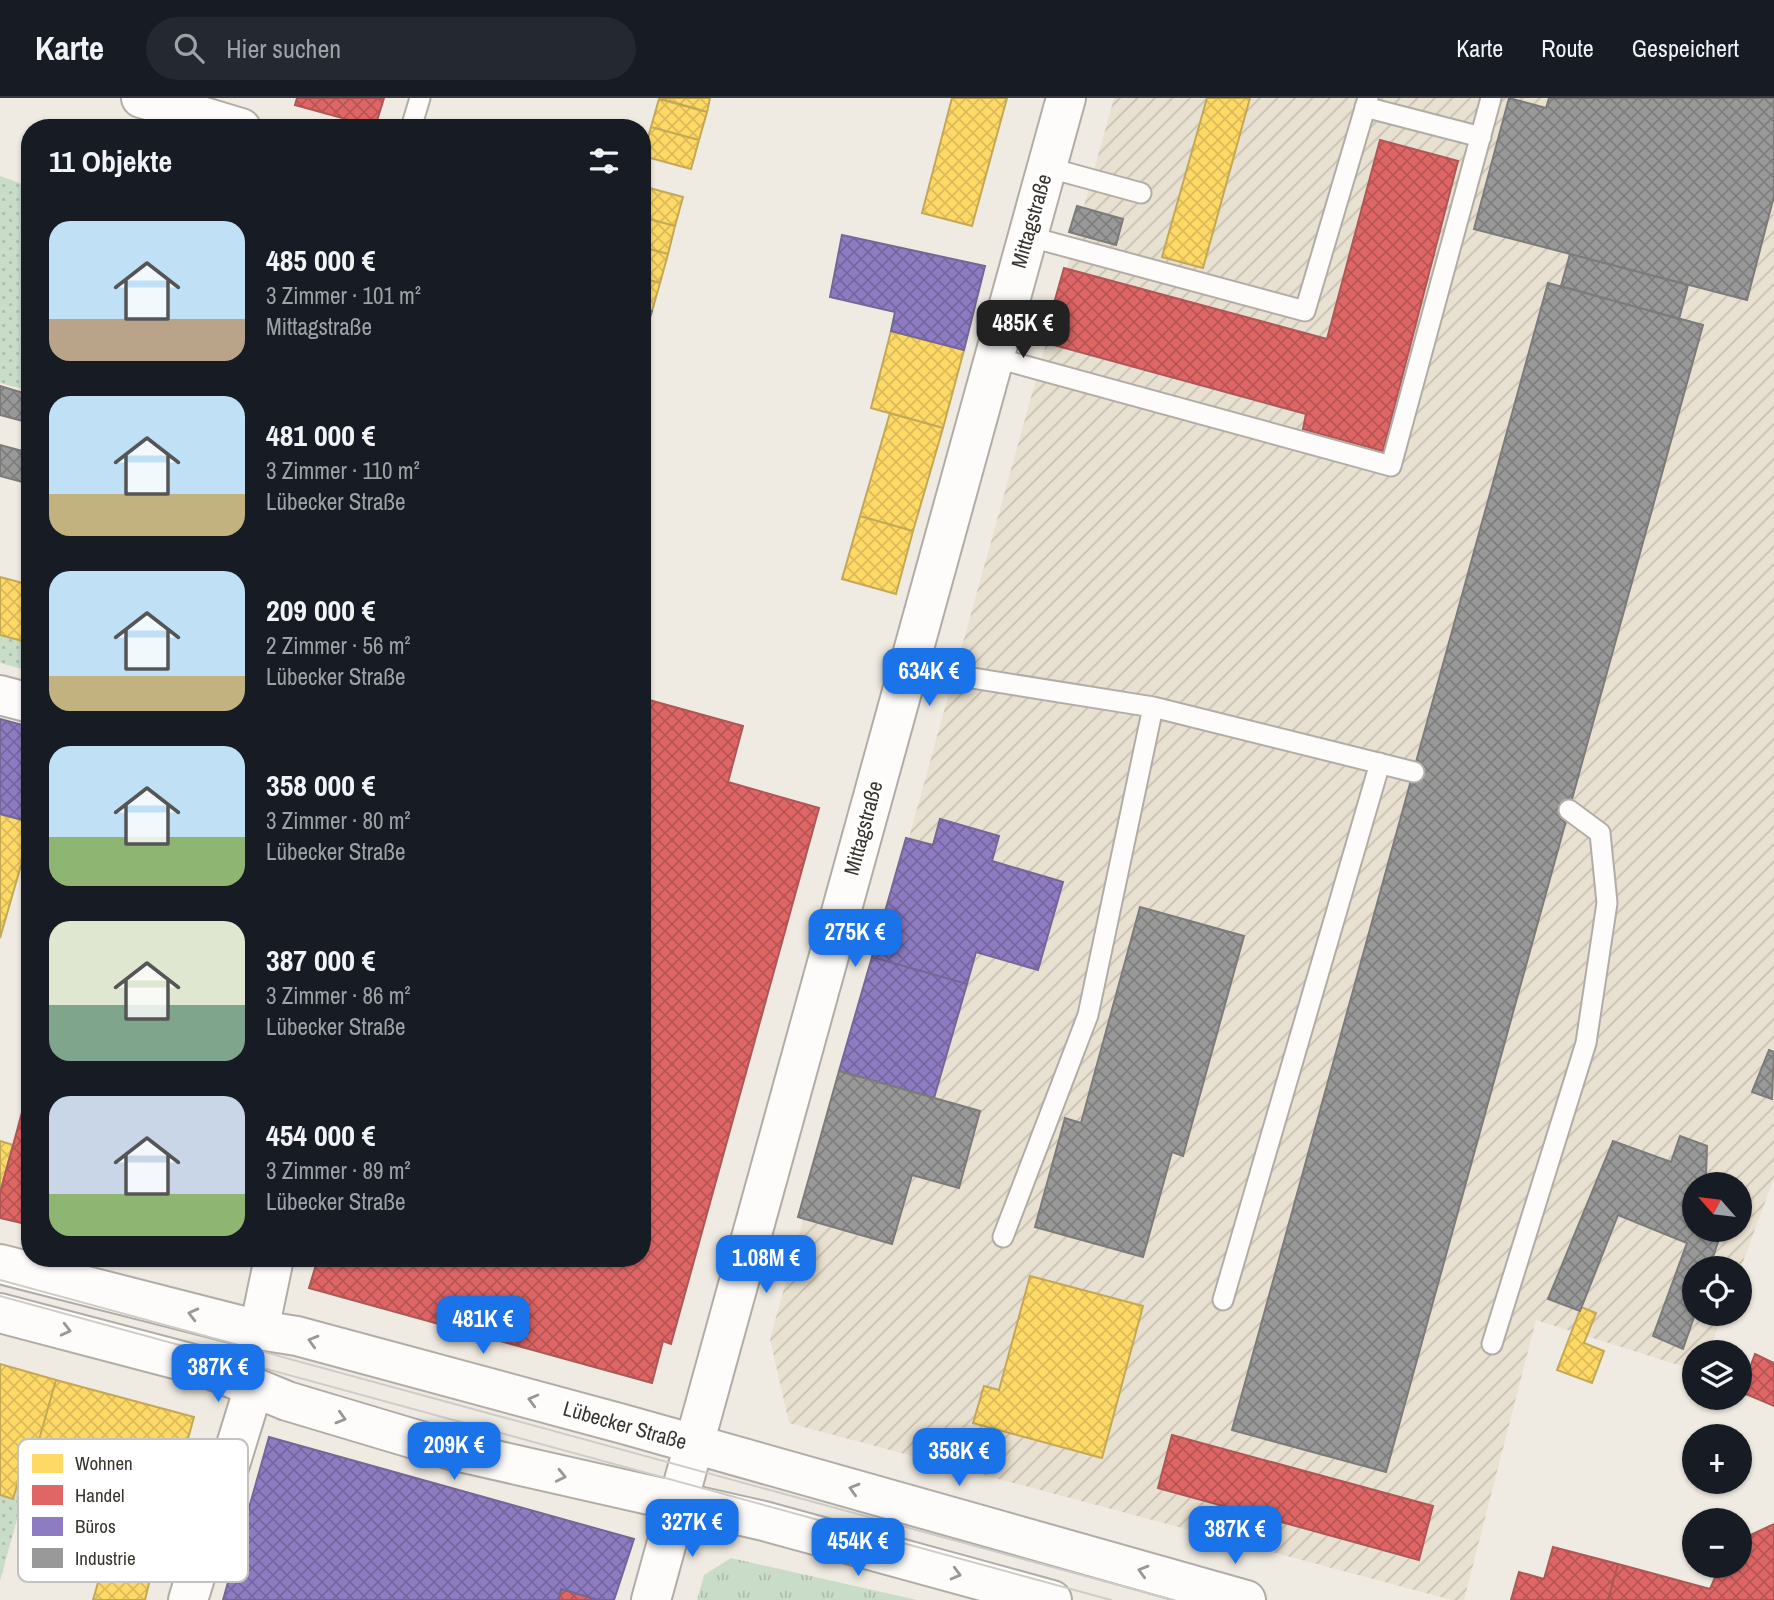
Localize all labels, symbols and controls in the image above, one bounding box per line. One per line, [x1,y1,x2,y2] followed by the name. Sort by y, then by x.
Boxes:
[146,17,636,80] search box
[35,26,104,70] text: Karte
[170,29,208,67] icon: search
[226,31,341,66] text: Hier suchen
[1456,32,1503,64] text: Karte
[1541,32,1594,64] text: Route
[1632,32,1739,64] text: Gespeichert
[49,141,172,181] text: 11 Objekte
[585,142,623,180] icon: filters
[1004,171,1058,271] street label: Mittagstraße
[266,240,375,280] text: 485 000 €
[105,249,189,333] icon: home
[266,280,421,311] text: 3 Zimmer · 101 m²
[966,300,1080,360] pin: 485K €
[993,307,1053,338] text: 485K €
[266,311,372,342] text: Mittagstraße
[266,415,375,455] text: 481 000 €
[105,424,189,508] icon: home
[266,455,420,486] text: 3 Zimmer · 110 m²
[266,486,405,517] text: Lübecker Straße
[266,590,375,630] text: 209 000 €
[105,599,189,683] icon: home
[266,630,411,661] text: 2 Zimmer · 56 m²
[872,648,986,708] pin: 634K €
[899,655,959,686] text: 634K €
[266,661,405,692] text: Lübecker Straße
[266,765,375,805] text: 358 000 €
[105,774,189,858] icon: home
[836,778,890,878] street label: Mittagstraße
[266,805,411,836] text: 3 Zimmer · 80 m²
[266,836,405,867] text: Lübecker Straße
[798,910,912,969] pin: 275K €
[825,916,885,947] text: 275K €
[266,940,375,980] text: 387 000 €
[105,949,189,1033] icon: home
[266,980,411,1011] text: 3 Zimmer · 86 m²
[266,1011,405,1042] text: Lübecker Straße
[266,1115,375,1155] text: 454 000 €
[105,1124,189,1208] icon: home
[266,1155,411,1186] text: 3 Zimmer · 89 m²
[1682,1172,1752,1242] north arrow
[1682,1172,1752,1578] map controls
[266,1186,405,1217] text: Lübecker Straße
[701,1236,831,1295] pin: 1.08M €
[732,1242,800,1273] text: 1.08M €
[1682,1256,1752,1326] button: locate
[426,1296,540,1356] pin: 481K €
[453,1303,513,1334] text: 481K €
[187,1308,199,1322] one-way arrow
[60,1322,72,1336] one-way arrow
[308,1334,320,1349] one-way arrow
[1682,1340,1752,1410] button: layers
[161,1344,275,1404] pin: 387K €
[188,1351,248,1382] text: 387K €
[527,1394,539,1408] one-way arrow
[560,1394,690,1456] street label: Lübecker Straße
[335,1410,347,1424] one-way arrow
[397,1422,511,1482] pin: 209K €
[1682,1424,1752,1494] button: +
[902,1428,1016,1488] pin: 358K €
[424,1429,484,1460] text: 209K €
[929,1435,989,1466] text: 358K €
[18,1439,248,1582] legend
[75,1450,133,1476] text: Wohnen
[555,1468,567,1482] one-way arrow
[75,1482,124,1508] text: Handel
[848,1483,860,1498] one-way arrow
[635,1500,749,1559] pin: 327K €
[662,1506,722,1537] text: 327K €
[1178,1506,1292,1566] pin: 387K €
[1682,1508,1752,1578] button: −
[75,1513,116,1539] text: Büros
[1205,1513,1265,1544] text: 387K €
[801,1518,915,1578] pin: 454K €
[828,1525,888,1556] text: 454K €
[75,1545,136,1571] text: Industrie
[1138,1565,1150,1580] one-way arrow
[950,1566,962,1580] one-way arrow

